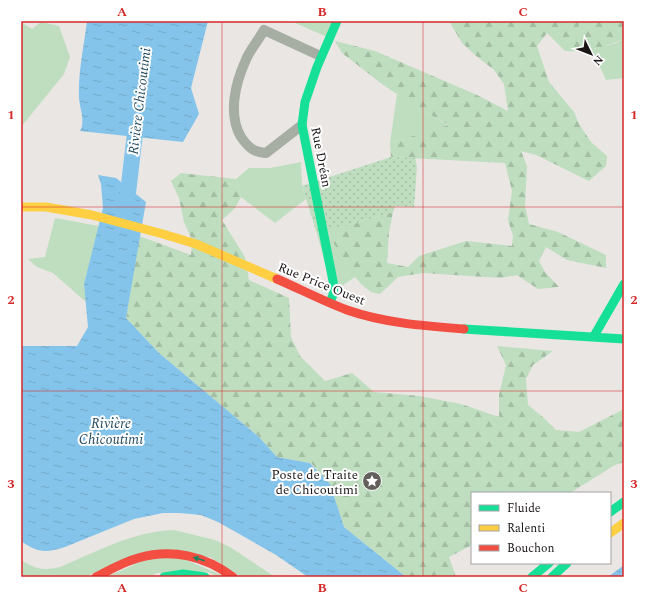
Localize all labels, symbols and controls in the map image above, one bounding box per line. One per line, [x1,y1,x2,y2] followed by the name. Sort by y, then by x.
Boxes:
[117,2,127,22] text: A
[317,2,327,22] text: B
[518,2,528,22] text: C
[571,34,611,74] north arrow
[123,46,156,156] water label: Rivière Chicoutimi
[589,51,607,70] text: N
[7,105,15,125] text: 1
[630,105,638,125] text: 1
[305,125,337,189] street label: Rue Dréan
[275,257,369,311] street label: Rue Price Ouest
[7,290,15,310] text: 2
[630,290,638,310] text: 2
[79,413,143,450] water label: Rivière Chicoutimi
[272,465,358,500] place label: Poste de Traite de Chicoutimi
[361,470,383,492] place icon: Poste de Traite de Chicoutimi
[7,474,15,494] text: 3
[630,474,638,494] text: 3
[471,492,611,564] legend
[507,499,541,518] text: Fluide
[507,519,545,538] text: Ralenti
[507,539,554,558] text: Bouchon
[193,556,205,562] one-way arrow
[117,578,127,598] text: A
[317,578,327,598] text: B
[518,578,528,598] text: C

